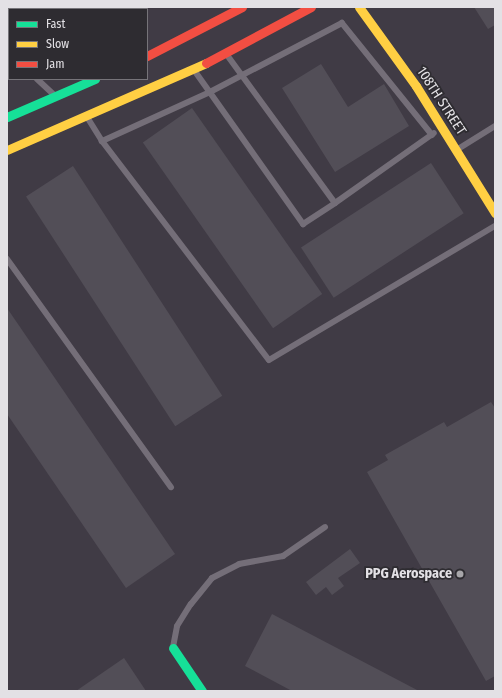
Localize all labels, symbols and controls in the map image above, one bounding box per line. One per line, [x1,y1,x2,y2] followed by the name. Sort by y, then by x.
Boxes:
[8,8,148,80] legend
[46,17,65,31] text: Fast
[46,37,69,51] text: Slow
[46,57,64,71] text: Jam
[413,64,469,138] street label: 108TH STREET
[365,566,452,582] place label: PPG Aerospace
[455,569,465,579] marker: PPG Aerospace

